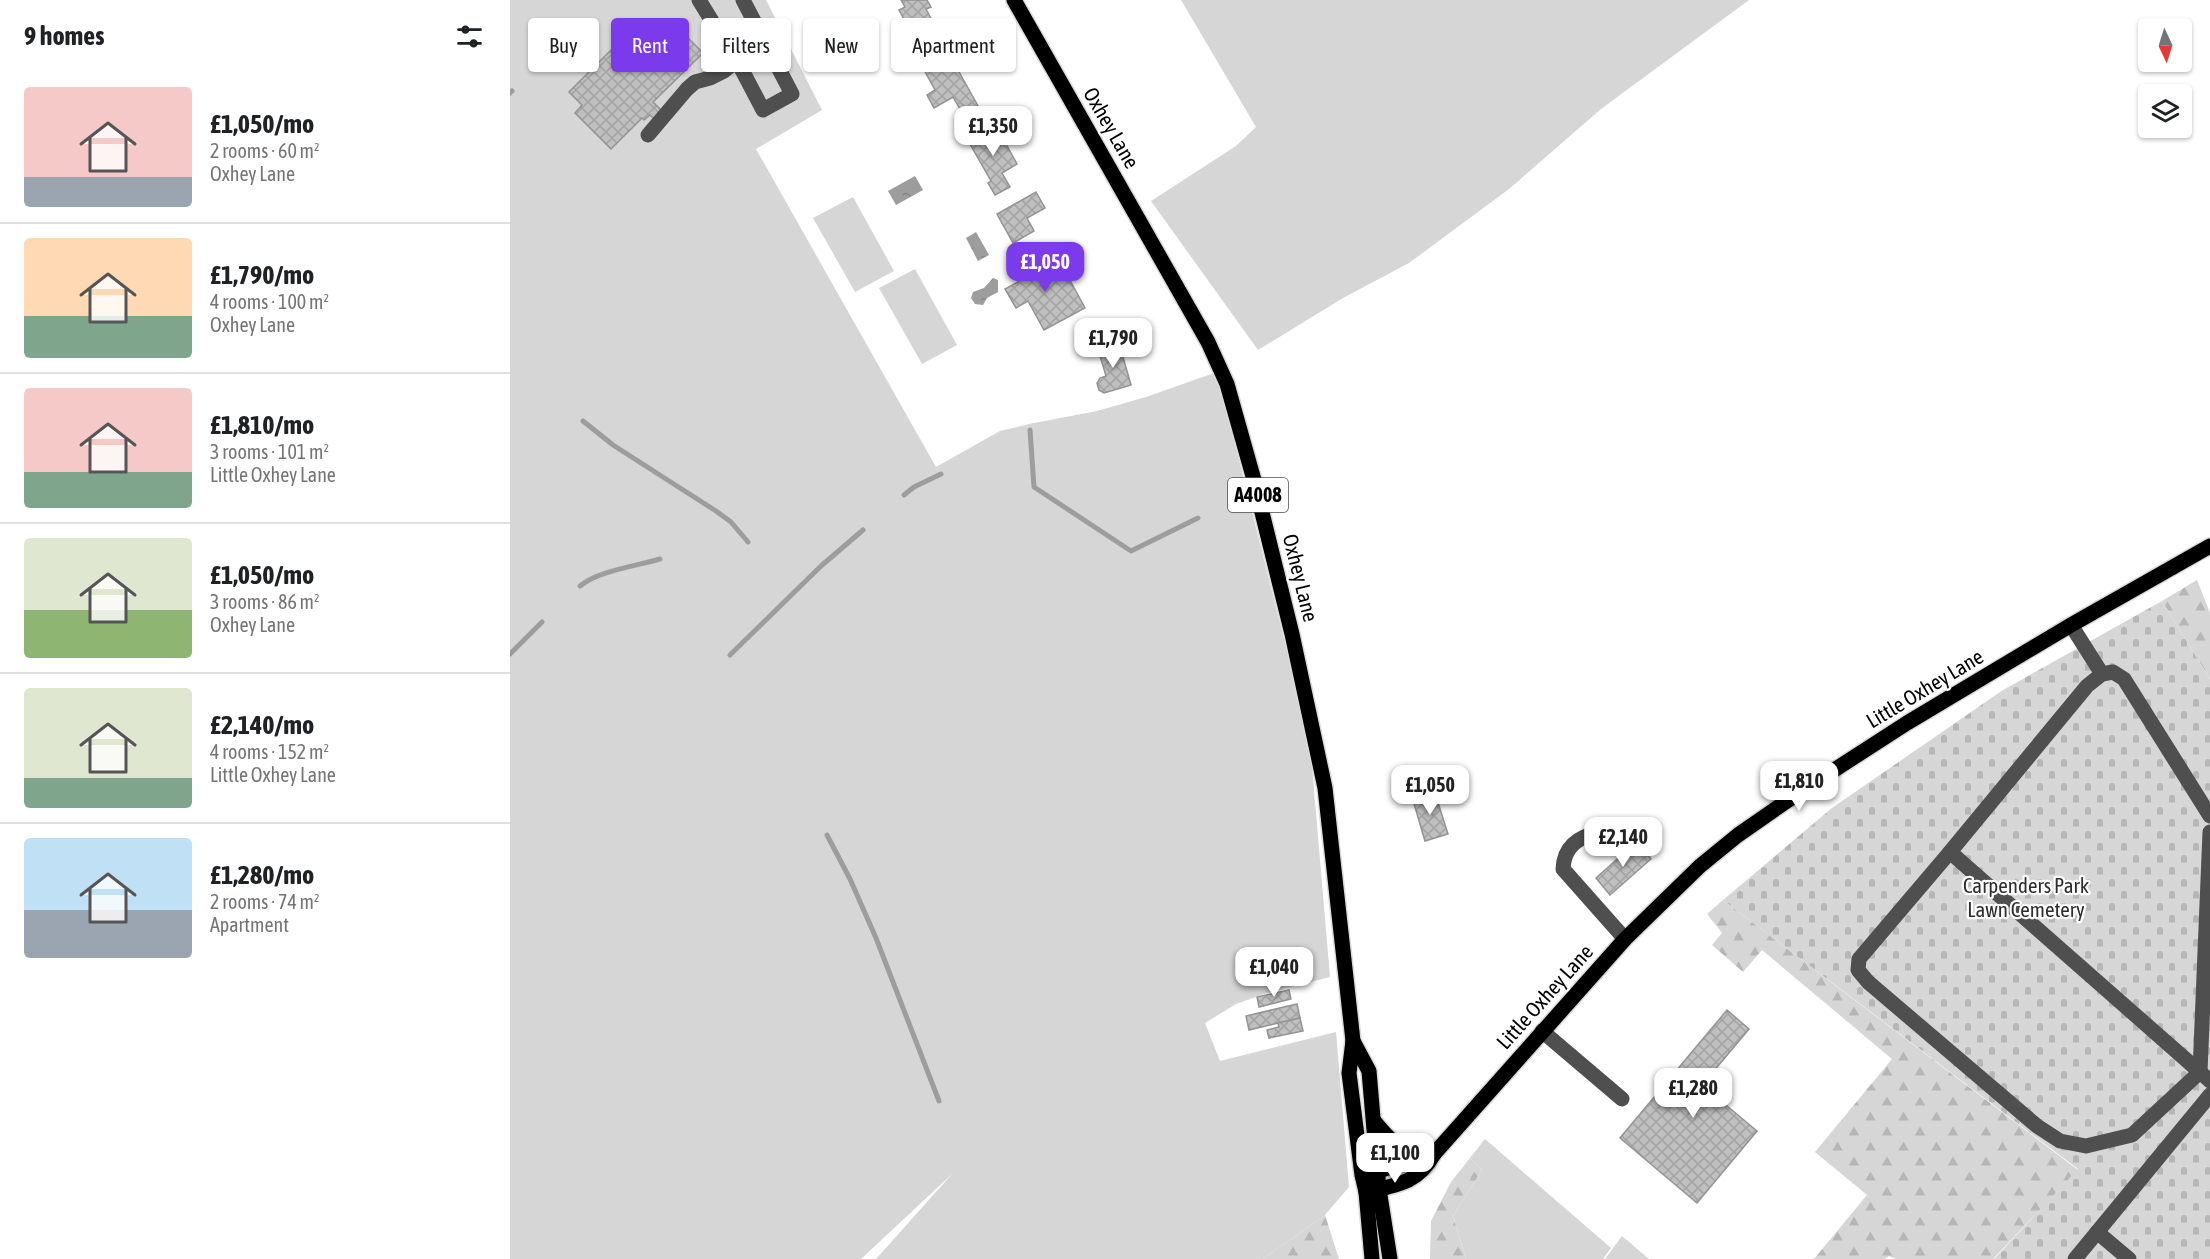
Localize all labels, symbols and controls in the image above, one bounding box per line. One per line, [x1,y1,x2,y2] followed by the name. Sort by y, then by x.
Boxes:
[528,18,599,72] chip: Buy
[611,18,689,72] chip: Rent
[701,18,791,72] chip: Filters
[803,18,879,72] chip: New
[891,18,1016,72] chip: Apartment
[2138,18,2192,72] north arrow
[2138,18,2192,138] map controls
[453,20,486,53] icon: filters
[24,21,104,51] text: 9 homes
[1079,83,1145,172] street label: Oxhey Lane
[2138,84,2192,138] button: layers
[944,106,1042,157] pin: £1,350
[210,109,314,139] text: £1,050/mo
[72,111,144,183] icon: home
[968,114,1018,137] text: £1,350
[210,139,320,162] text: 2 rooms · 60 m²
[210,162,295,185] text: Oxhey Lane
[996,242,1094,293] pin: £1,050
[1020,250,1070,273] text: £1,050
[210,260,314,290] text: £1,790/mo
[72,262,144,334] icon: home
[210,290,329,313] text: 4 rooms · 100 m²
[210,313,295,336] text: Oxhey Lane
[1064,318,1162,369] pin: £1,790
[1088,326,1138,349] text: £1,790
[210,410,314,440] text: £1,810/mo
[72,412,144,484] icon: home
[210,440,329,463] text: 3 rooms · 101 m²
[210,463,336,486] text: Little Oxhey Lane
[1228,478,1288,512] road number: A4008
[1279,531,1323,624] street label: Oxhey Lane
[210,560,314,590] text: £1,050/mo
[72,562,144,634] icon: home
[210,590,320,613] text: 3 rooms · 86 m²
[210,613,295,636] text: Oxhey Lane
[1862,644,1987,732] street label: Little Oxhey Lane
[210,710,314,740] text: £2,140/mo
[72,712,144,784] icon: home
[210,740,329,763] text: 4 rooms · 152 m²
[1750,761,1848,812] pin: £1,810
[210,763,336,786] text: Little Oxhey Lane
[1381,765,1479,816] pin: £1,050
[1774,769,1824,792] text: £1,810
[1405,773,1455,796] text: £1,050
[1574,817,1672,868] pin: £2,140
[1598,825,1648,848] text: £2,140
[210,860,314,890] text: £1,280/mo
[72,862,144,934] icon: home
[1963,873,2089,921] park label: Carpenders Park Lawn Cemetery
[210,890,320,913] text: 2 rooms · 74 m²
[210,913,289,936] text: Apartment
[1491,939,1597,1053] street label: Little Oxhey Lane
[1225,947,1323,998] pin: £1,040
[1249,955,1299,978] text: £1,040
[1644,1068,1742,1119] pin: £1,280
[1668,1076,1718,1099] text: £1,280
[1346,1133,1444,1184] pin: £1,100
[1370,1141,1420,1164] text: £1,100

